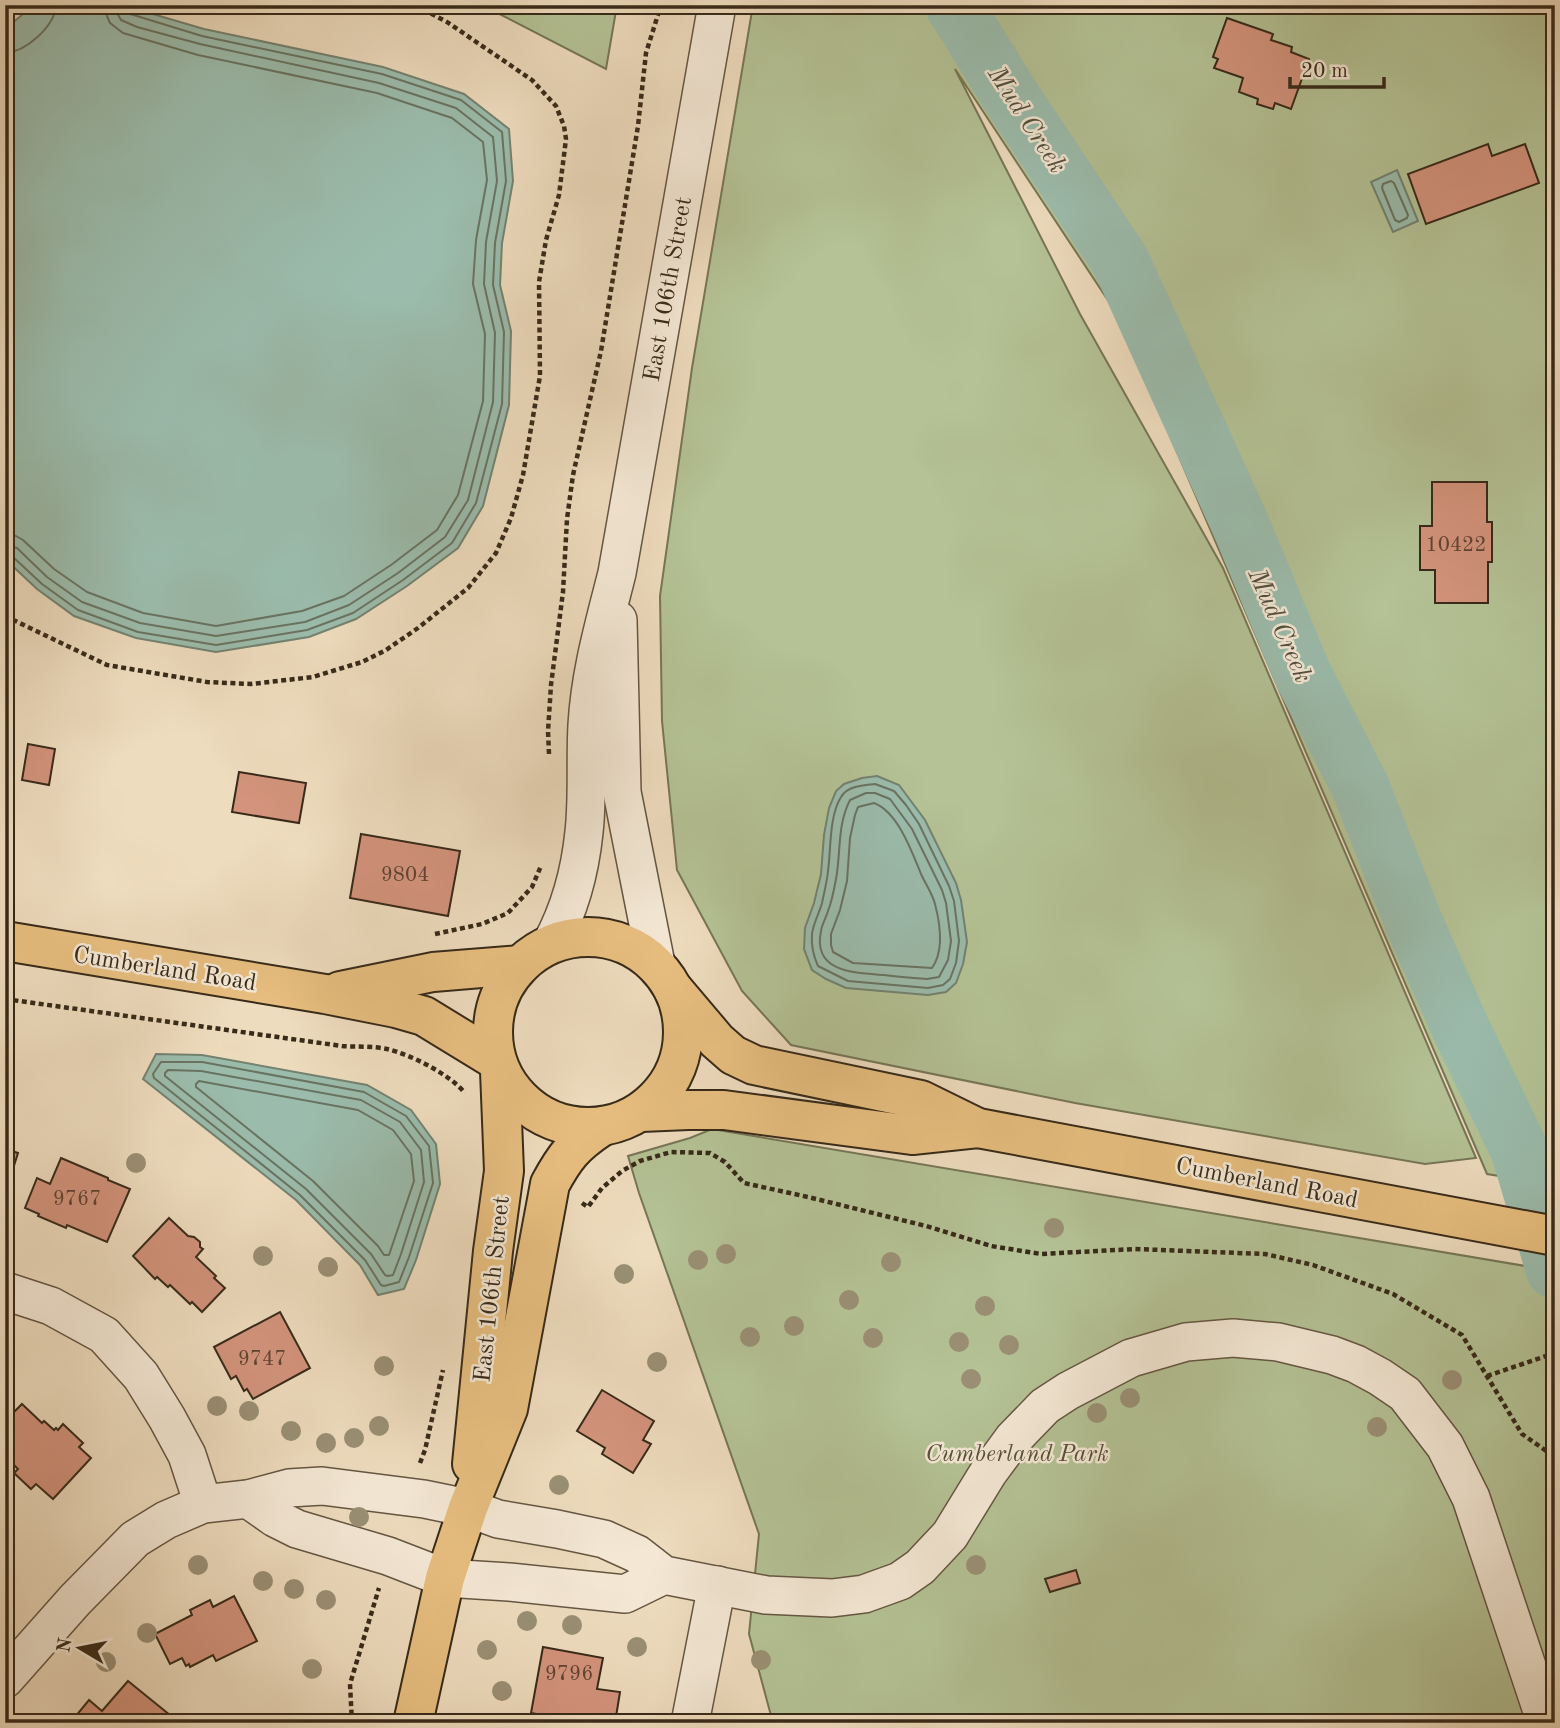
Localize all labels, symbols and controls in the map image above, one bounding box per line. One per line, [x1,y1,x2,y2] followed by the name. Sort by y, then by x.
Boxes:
[1290,46,1385,90] scale bar
[982,61,1070,178] water label: Mud Creek
[1301,61,1348,82] text: 20 m
[641,195,697,384] street label: East 106th Street
[1426,535,1486,556] house number: 10422
[1242,564,1316,687] water label: Mud Creek
[381,865,429,886] house number: 9804
[71,944,258,996] street label: Cumberland Road
[1173,1155,1360,1213] street label: Cumberland Road
[53,1189,101,1210] house number: 9767
[471,1195,515,1384] street label: East 106th Street
[238,1349,286,1370] house number: 9747
[925,1443,1109,1467] park label: Cumberland Park
[46,1612,116,1682] north arrow
[55,1636,76,1654] text: N
[545,1664,593,1685] house number: 9796

